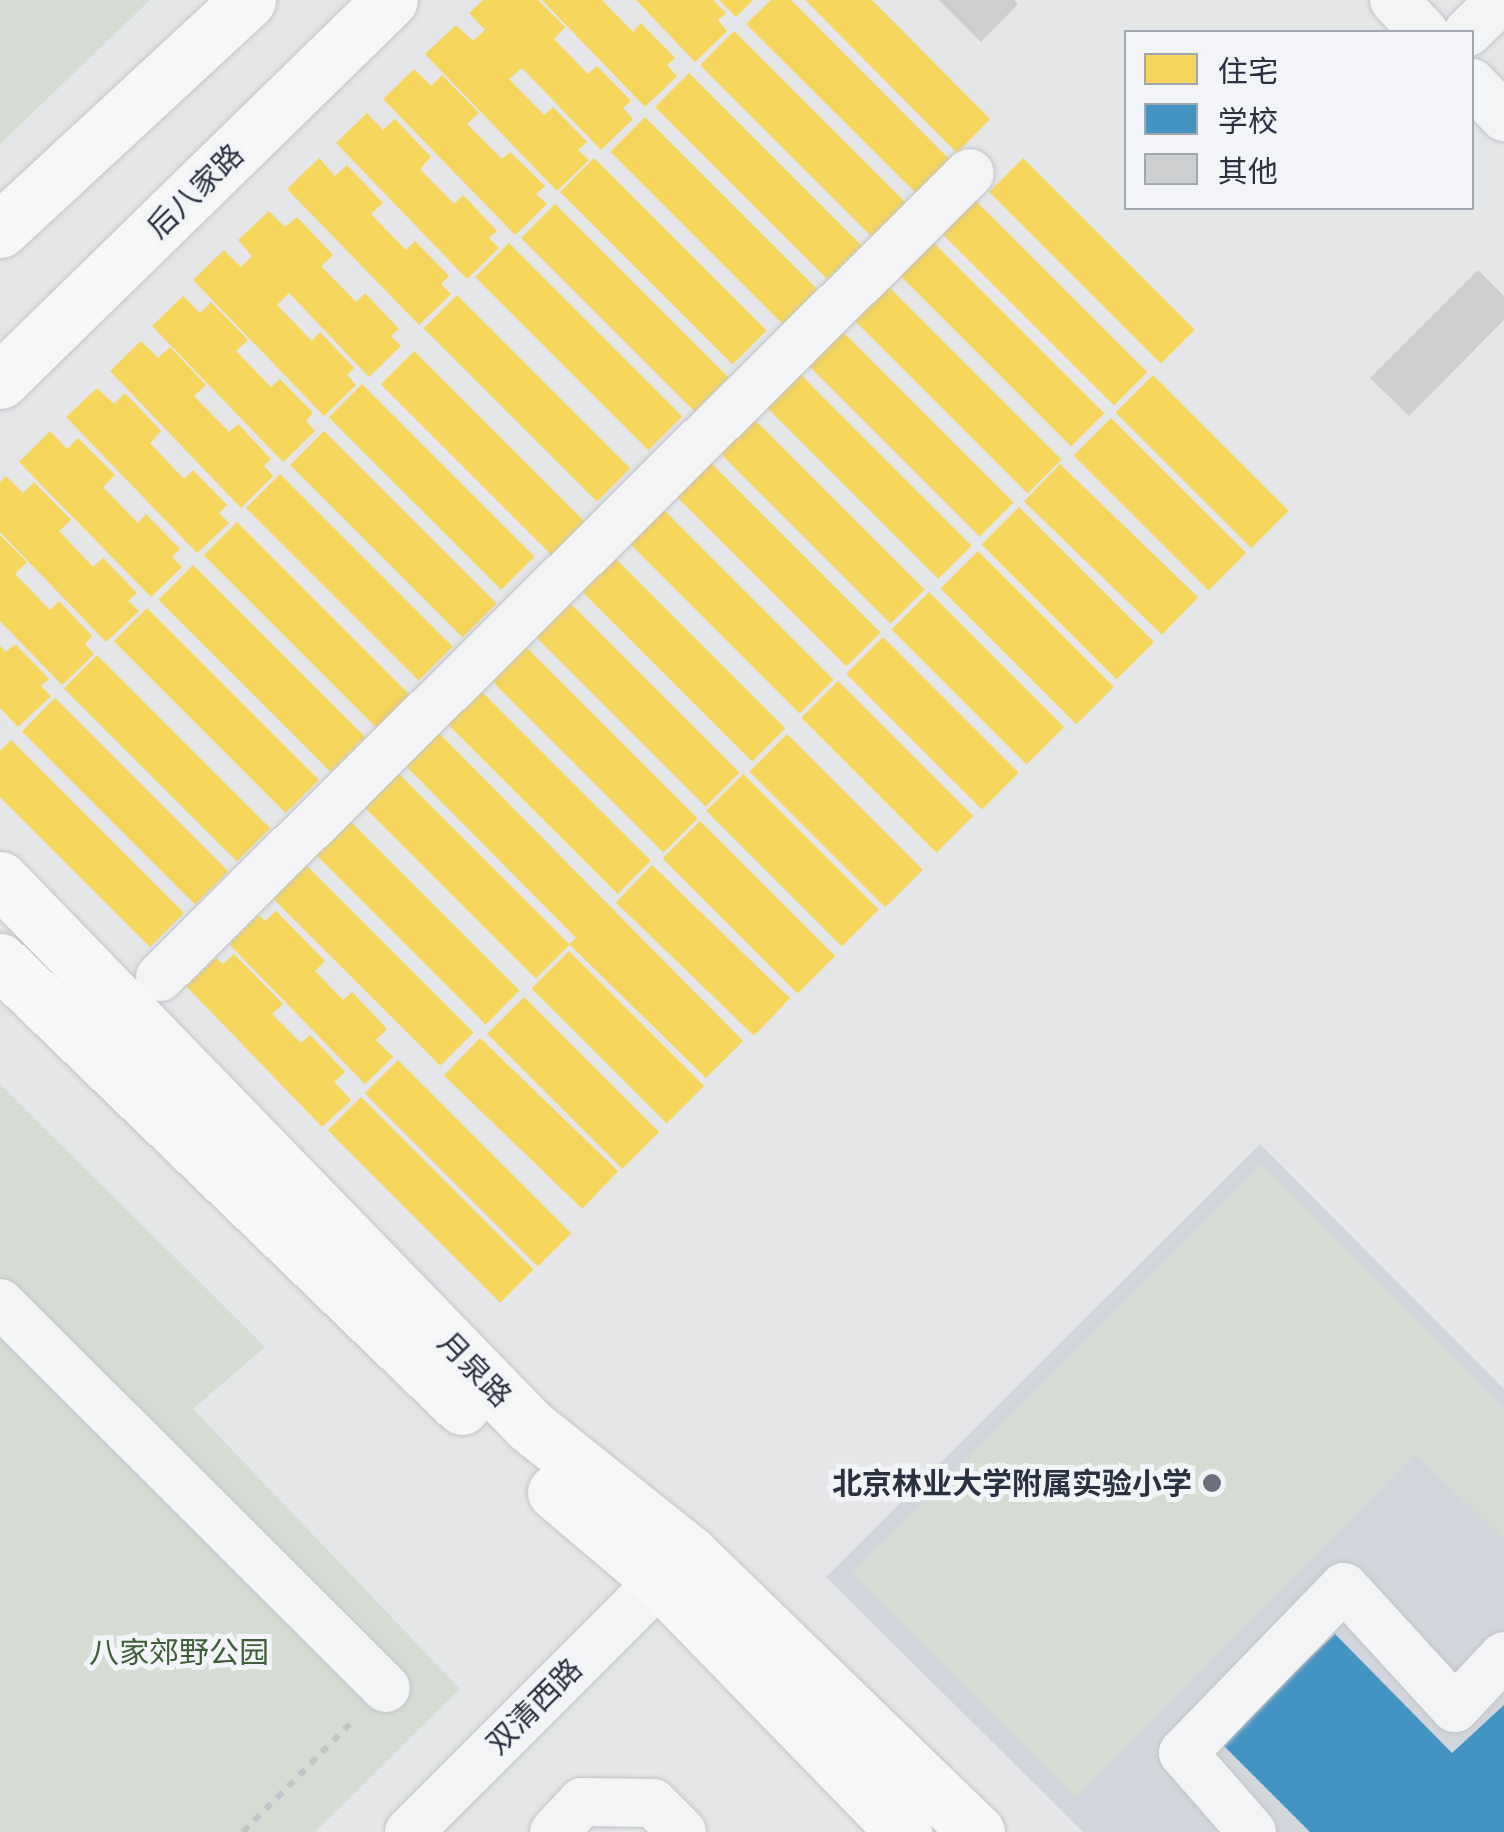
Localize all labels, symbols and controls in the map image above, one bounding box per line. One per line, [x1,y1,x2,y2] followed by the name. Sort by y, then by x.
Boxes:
[1124,30,1474,210] legend
[1218,53,1278,89] text: 住宅
[1218,103,1278,139] text: 学校
[139,136,251,246] street label: 后八家路
[1218,153,1278,189] text: 其他
[431,1324,519,1414] street label: 月泉路
[832,1465,1192,1501] place label: 北京林业大学附属实验小学
[1201,1472,1223,1494] marker: 北京林业大学附属实验小学
[89,1634,269,1670] park label: 八家郊野公园
[479,1651,589,1761] street label: 双清西路

